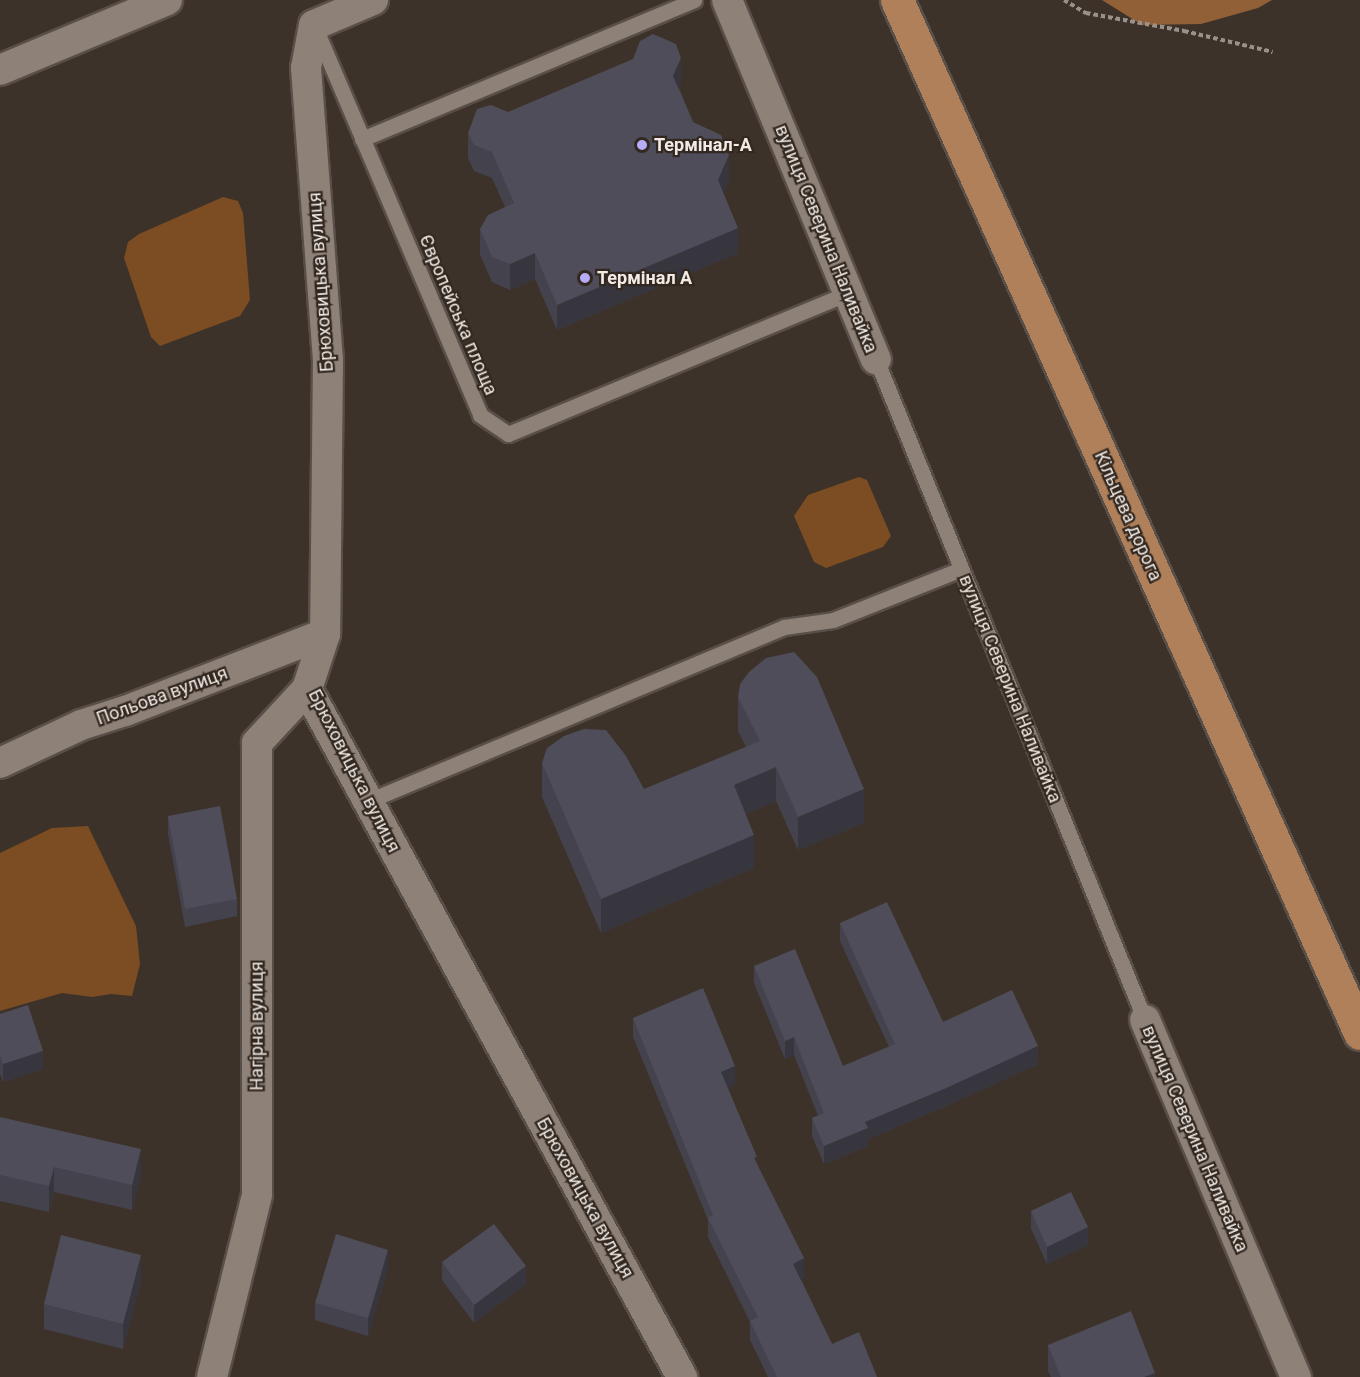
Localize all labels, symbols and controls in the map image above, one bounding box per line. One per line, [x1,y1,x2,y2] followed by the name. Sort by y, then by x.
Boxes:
[770,122,882,356] street label: вулиця Северина Наливайка
[654,134,752,156] place label: Термінал-А
[635,138,649,152] marker: Термінал-А
[304,191,338,373] street label: Брюховицька вулиця
[414,232,502,398] street label: Європейська площа
[597,267,692,289] place label: Термінал А
[578,271,592,285] marker: Термінал А
[1090,448,1166,584] street label: Кільцева дорога
[954,572,1066,806] street label: вулиця Северина Наливайка
[94,662,230,730] street label: Польова вулиця
[304,686,404,856] street label: Брюховицька вулиця
[246,961,268,1091] street label: Нагірна вулиця
[1137,1023,1253,1255] street label: вулиця Северина Наливайка
[532,1114,638,1282] street label: Брюховицька вулиця

